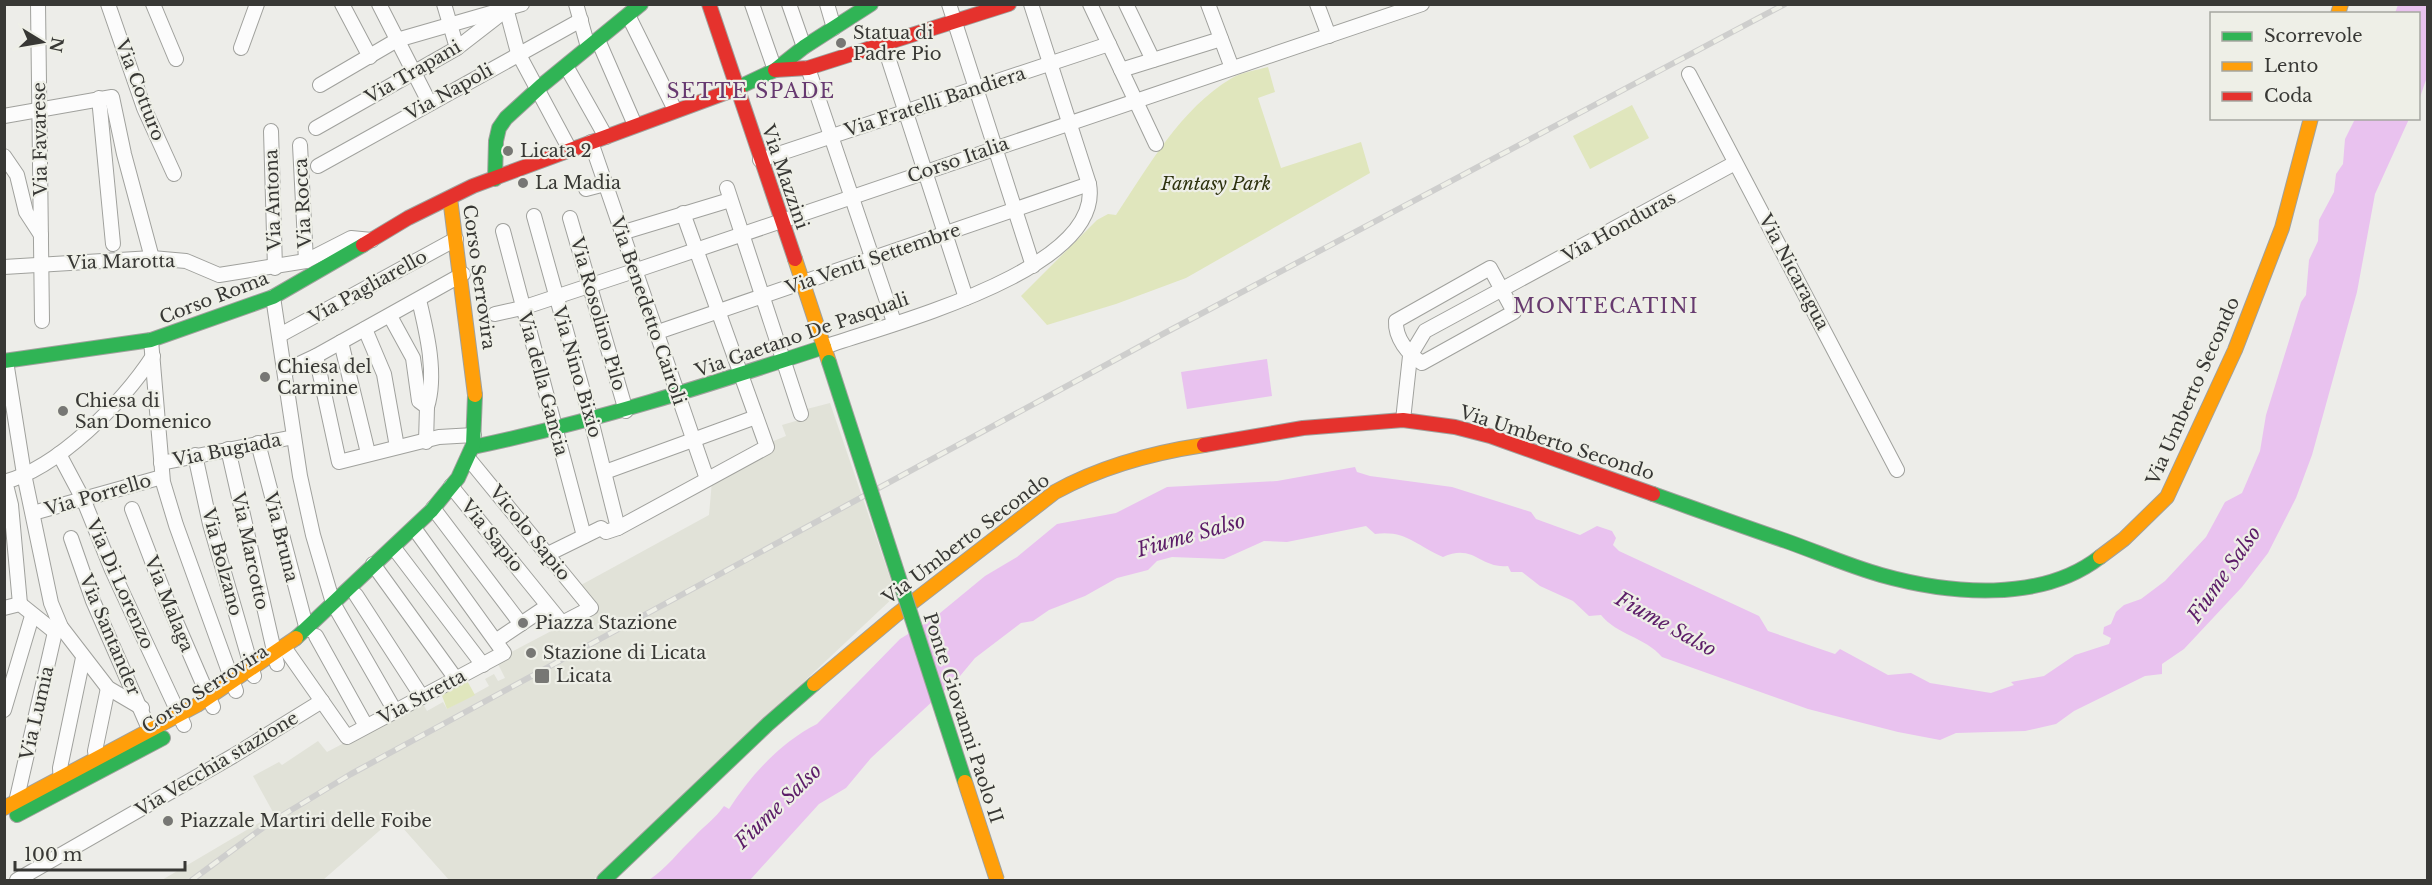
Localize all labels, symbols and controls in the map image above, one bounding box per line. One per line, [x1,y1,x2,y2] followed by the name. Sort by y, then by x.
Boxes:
[12,12,72,72] north arrow
[2210,12,2420,120] legend
[853,22,941,65] place label: Statua di Padre Pio
[2264,25,2363,47] text: Scorrevole
[110,35,169,144] street label: Via Cotturo
[45,36,68,54] text: N
[360,36,465,109] street label: Via Trapani
[834,36,848,50] marker: Statua di Padre Pio
[2264,55,2318,77] text: Lento
[401,59,497,126] street label: Via Napoli
[841,62,1028,142] street label: Via Fratelli Bandiera
[666,79,836,103] district label: SETTE SPADE
[28,82,52,197] street label: Via Favarese
[2264,85,2312,107] text: Coda
[756,121,813,232] street label: Via Mazzini
[904,132,1012,188] street label: Corso Italia
[520,140,592,162] place label: Licata 2
[501,144,515,158] marker: Licata 2
[260,149,286,252] street label: Via Antona
[290,157,316,250] street label: Via Rocca
[535,172,621,194] place label: La Madia
[1160,173,1271,195] park label: Fantasy Park
[516,176,530,190] marker: La Madia
[1558,187,1680,268] street label: Via Honduras
[458,203,500,351] street label: Corso Serrovira
[1754,209,1834,334] street label: Via Nicaragua
[605,213,691,408] street label: Via Benedetto Cairoli
[782,219,963,300] street label: Via Venti Settembre
[565,234,630,393] street label: Via Rosolino Pilo
[304,245,431,329] street label: Via Pagliarello
[66,250,175,274] street label: Via Marotta
[156,267,272,329] street label: Corso Roma
[691,288,912,382] street label: Via Gaetano De Pasquali
[1513,294,1699,318] district label: MONTECATINI
[2141,294,2244,489] street label: Via Umberto Secondo
[547,303,606,440] street label: Via Nino Bixio
[513,309,573,458] street label: Via della Gancia
[277,356,372,399] place label: Chiesa del Carmine
[258,370,272,384] marker: Chiesa del Carmine
[75,390,211,433] place label: Chiesa di San Domenico
[1456,401,1657,485] street label: Via Umberto Secondo
[56,404,70,418] marker: Chiesa di San Domenico
[170,429,283,471] street label: Via Bugiada
[41,469,154,521] street label: Via Porrello
[877,469,1054,610] street label: Via Umberto Secondo
[484,480,575,585] street label: Vicolo Sapio
[227,489,273,612] street label: Via Marcotto
[259,489,303,584] street label: Via Bruna
[456,495,528,577] street label: Via Sapio
[197,505,247,618] street label: Via Bolzano
[1133,508,1248,562] water label: Fiume Salso
[81,515,159,652] street label: Via Di Lorenzo
[2182,521,2266,627] water label: Fiume Salso
[139,552,198,655] street label: Via Malaga
[74,570,146,699] street label: Via Santander
[1611,586,1721,662] water label: Fiume Salso
[919,610,1007,826] street label: Ponte Giovanni Paolo II
[535,612,677,634] place label: Piazza Stazione
[516,616,530,630] marker: Piazza Stazione
[138,640,272,738] street label: Corso Serrovira
[543,642,706,664] place label: Stazione di Licata
[524,646,538,660] marker: Stazione di Licata
[15,664,58,763] street label: Via Lumia
[374,665,469,730] street label: Via Stretta
[556,665,612,687] place label: Licata
[533,667,551,685] marker: Licata
[131,707,302,822] street label: Via Vecchia stazione
[729,759,826,854] water label: Fiume Salso
[180,810,432,832] place label: Piazzale Martiri delle Foibe
[161,814,175,828] marker: Piazzale Martiri delle Foibe
[15,834,184,872] scale bar
[24,844,82,866] text: 100 m

